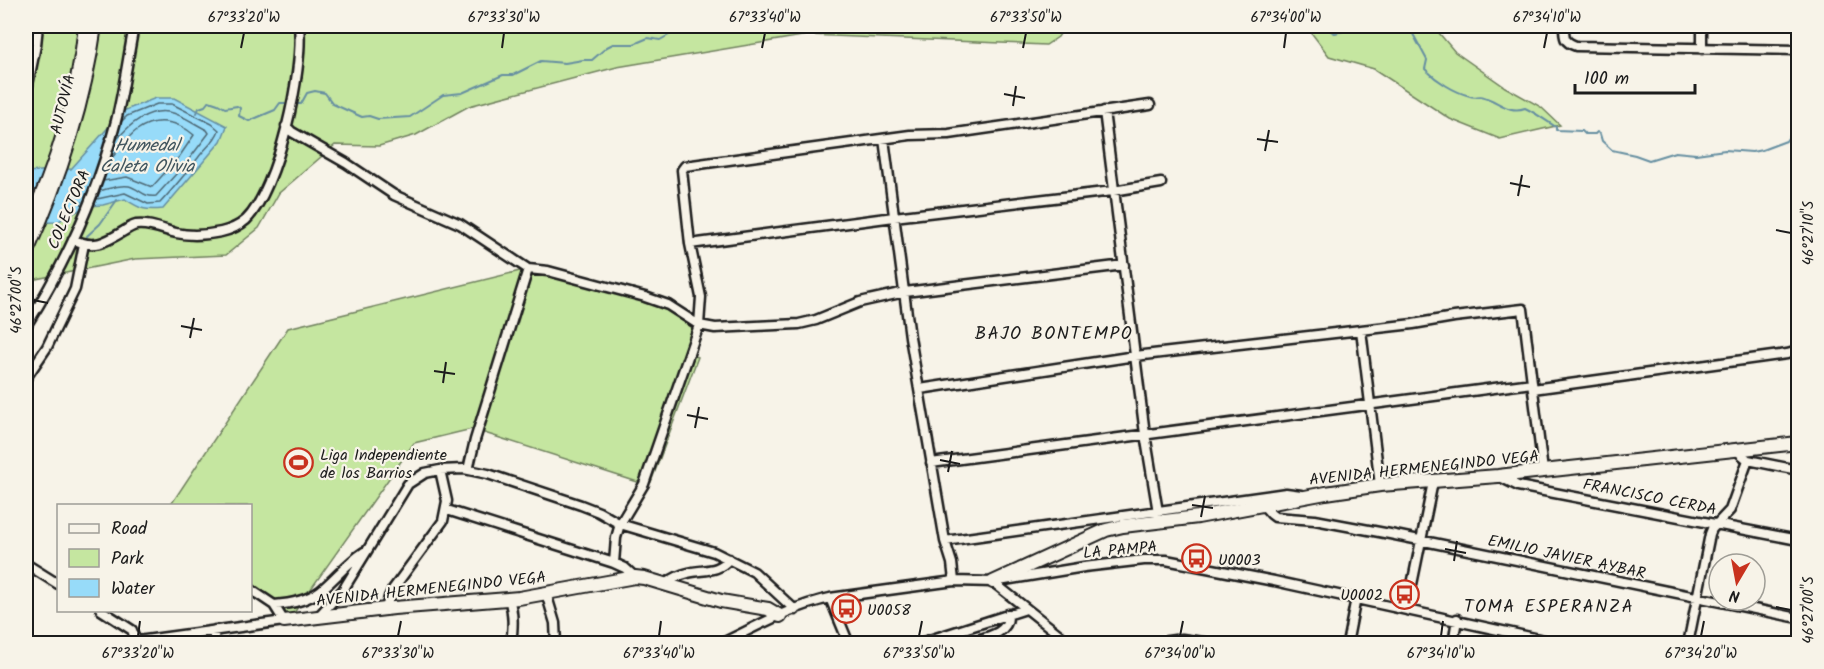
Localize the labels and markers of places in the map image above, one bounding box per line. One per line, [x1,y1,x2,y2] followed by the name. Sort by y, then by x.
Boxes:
[320,443,447,486] place label: Liga Independiente de los Barrios
[283,447,315,479] sports icon: Liga Independiente de los Barrios
[1181,543,1213,575] bus stop icon: U0003
[1218,548,1261,573] place label: U0003
[1388,578,1420,610] bus stop icon: U0002
[1340,583,1383,608] place label: U0002
[830,593,862,625] bus stop icon: U0058
[867,598,911,623] place label: U0058

